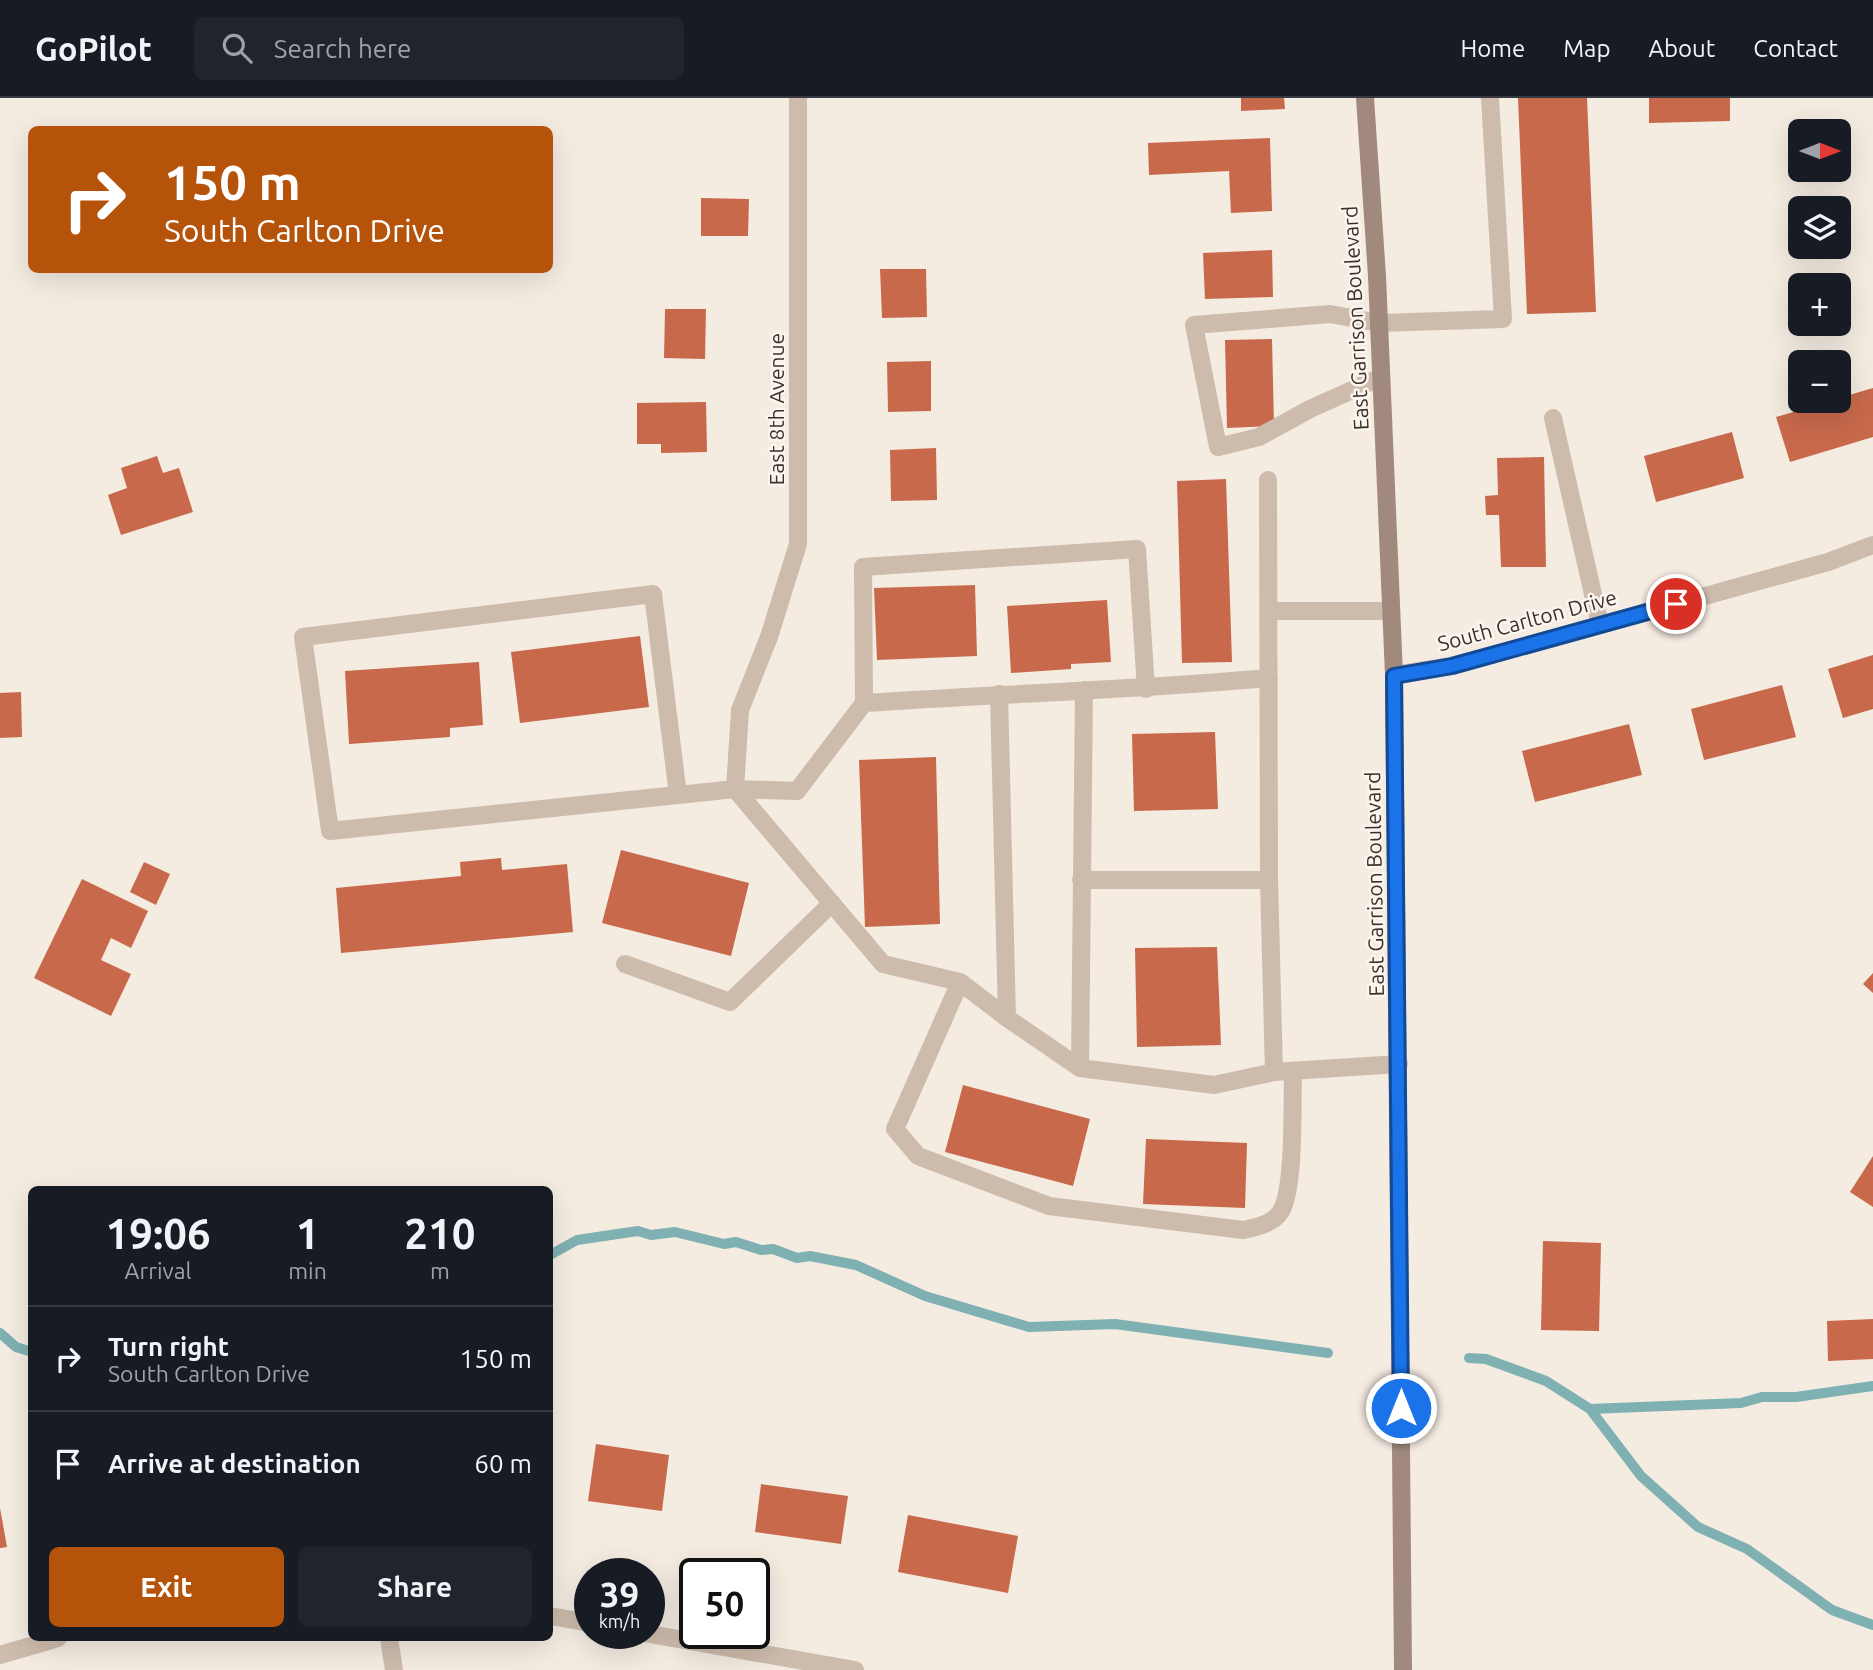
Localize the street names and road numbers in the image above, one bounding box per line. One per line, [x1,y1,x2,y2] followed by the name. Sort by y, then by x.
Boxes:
[1337,205,1373,431] street label: East Garrison Boulevard
[764,333,788,485] street label: East 8th Avenue
[1435,585,1619,655] street label: South Carlton Drive
[1360,771,1388,997] street label: East Garrison Boulevard

